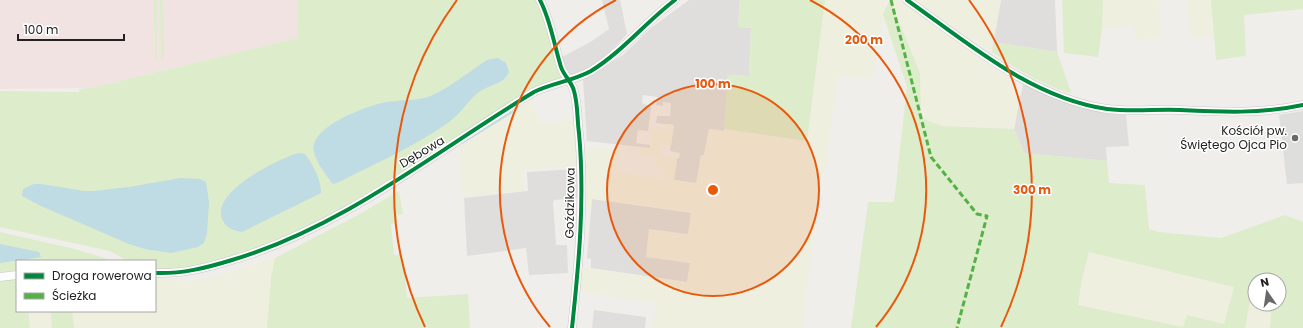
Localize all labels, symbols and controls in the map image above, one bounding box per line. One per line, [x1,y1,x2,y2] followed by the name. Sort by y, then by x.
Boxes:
[18,16,124,42] scale bar
[24,21,58,38] text: 100 m
[845,31,883,48] text: 200 m
[695,75,731,92] text: 100 m
[1180,122,1287,153] place label: Kościół pw. Świętego Ojca Pio
[396,131,447,172] street label: Dębowa
[1290,133,1300,143] marker: Kościół pw. Świętego Ojca Pio
[560,167,579,239] street label: Goździkowa
[1013,181,1051,198] text: 300 m
[706,183,720,197] centre of rings
[16,260,156,312] legend
[52,267,152,284] text: Droga rowerowa
[1247,272,1287,312] north arrow
[1259,274,1271,291] text: N
[52,287,96,304] text: Ścieżka

